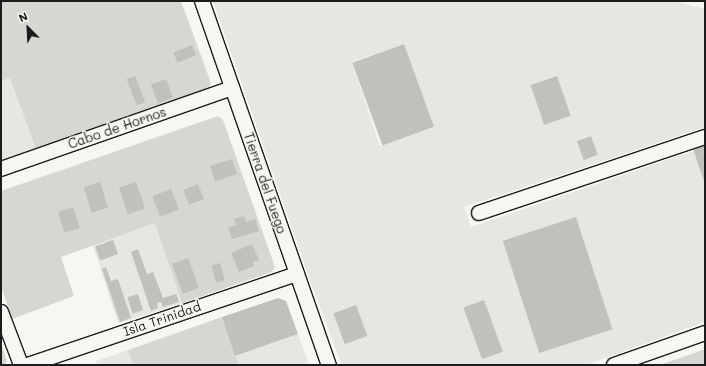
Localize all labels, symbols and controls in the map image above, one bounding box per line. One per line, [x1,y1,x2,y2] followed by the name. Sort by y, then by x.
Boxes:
[8,8,48,48] north arrow
[16,8,30,25] text: N
[66,104,168,152] street label: Cabo de Hornos
[240,130,290,236] street label: Tierra del Fuego
[121,298,203,340] street label: Isla Trinidad

